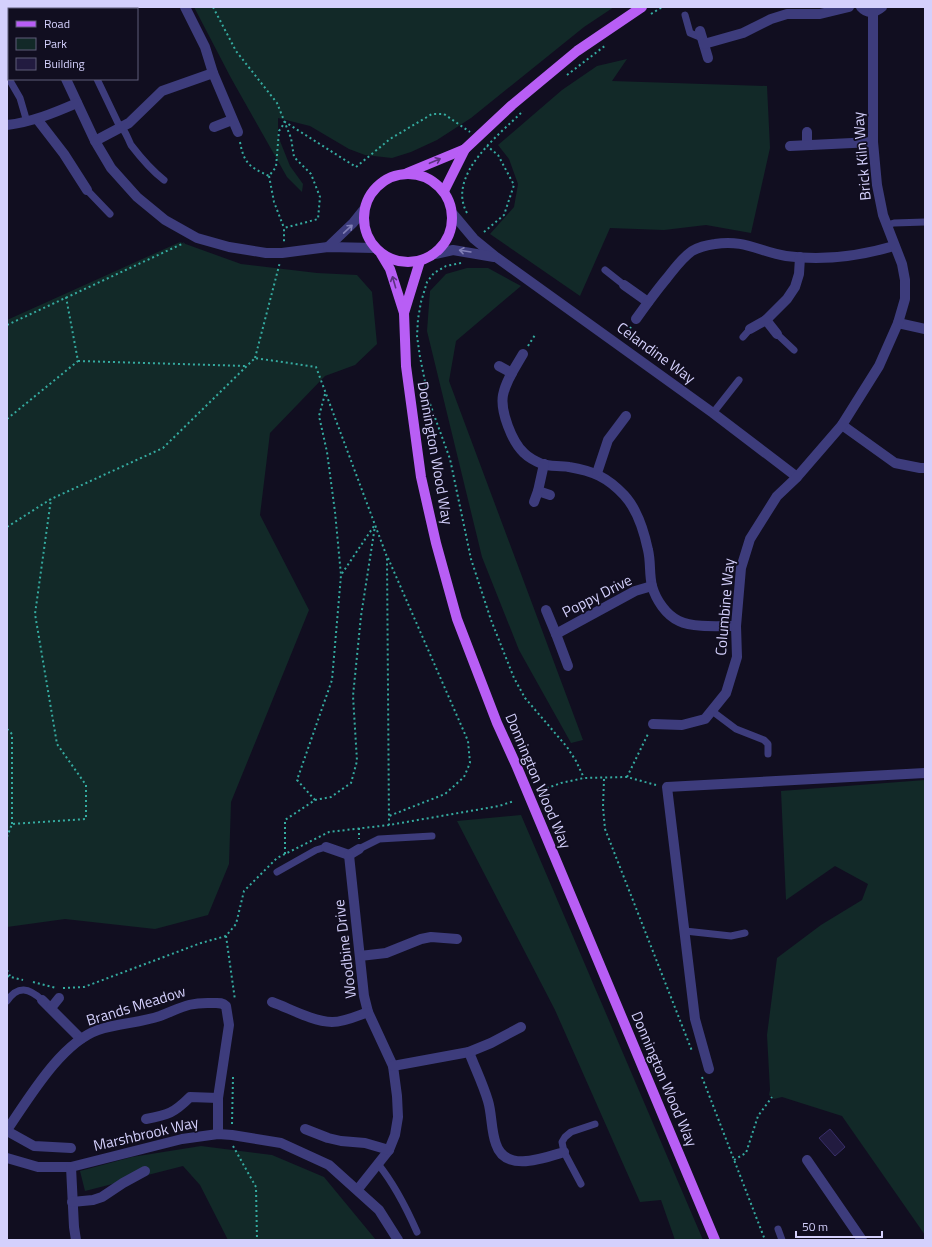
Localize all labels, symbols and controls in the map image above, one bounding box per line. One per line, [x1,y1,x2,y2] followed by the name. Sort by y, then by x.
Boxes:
[8,8,138,80] legend
[44,14,70,33] text: Road
[44,34,67,53] text: Park
[44,54,85,73] text: Building
[846,111,877,201] street label: Brick Kiln Way
[429,157,441,165] one-way arrow
[343,224,353,233] one-way arrow
[459,247,472,255] one-way arrow
[390,276,397,289] one-way arrow
[612,316,700,389] street label: Celandine Way
[412,379,459,526] street label: Donnington Wood Way
[709,557,740,657] street label: Columbine Way
[558,568,636,623] street label: Poppy Drive
[500,710,577,852] street label: Donnington Wood Way
[327,898,362,1000] street label: Woodbine Drive
[83,979,188,1032] street label: Brands Meadow
[626,1008,703,1150] street label: Donnington Wood Way
[91,1110,201,1157] street label: Marshbrook Way
[796,1213,882,1239] scale bar
[802,1217,828,1236] text: 50 m

